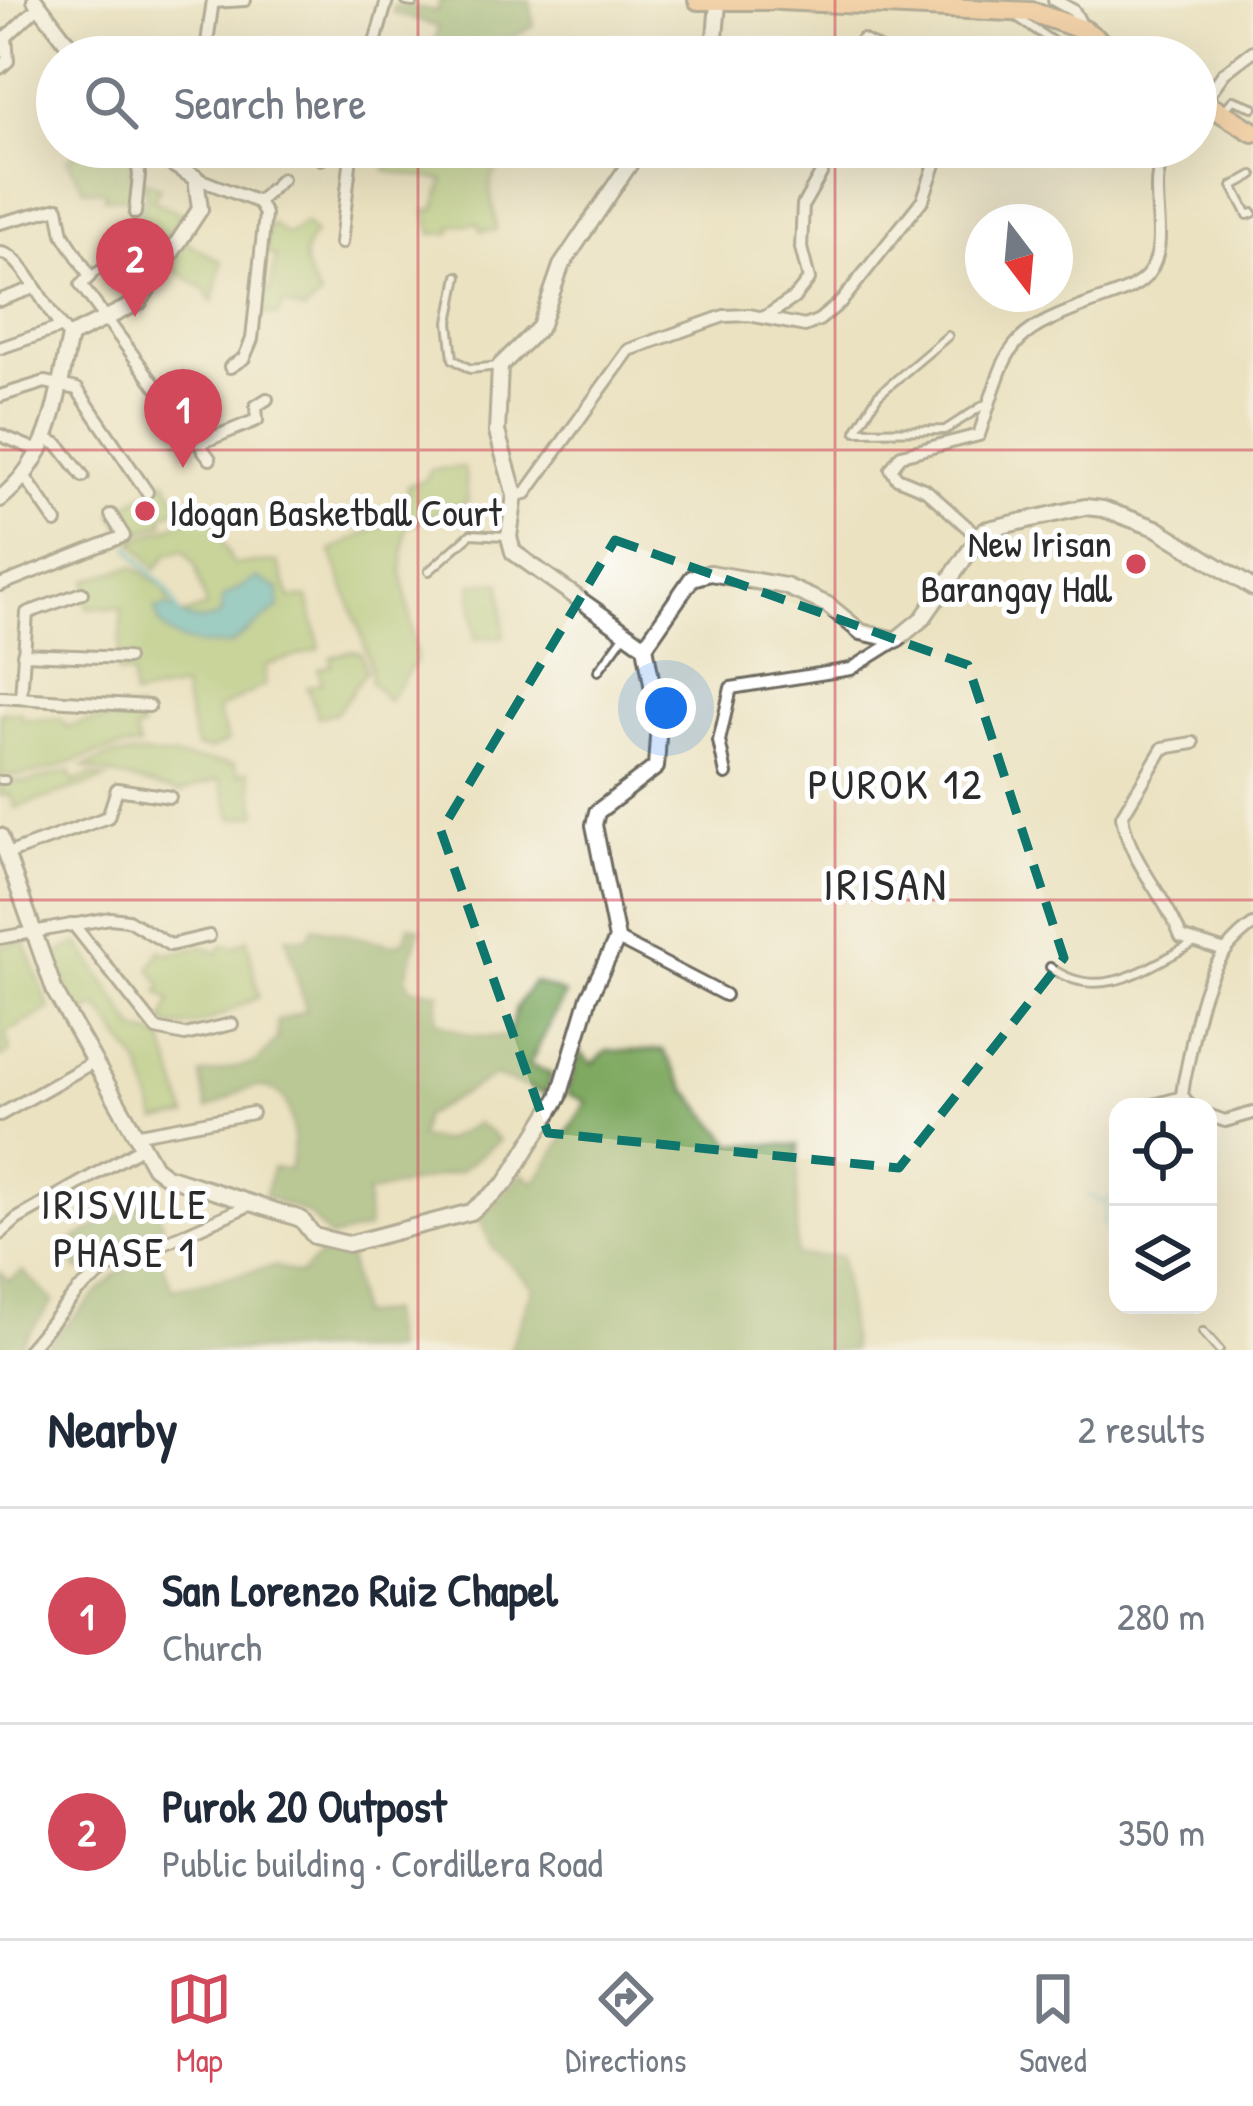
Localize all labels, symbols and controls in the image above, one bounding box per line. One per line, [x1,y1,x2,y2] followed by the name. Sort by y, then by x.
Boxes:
[36,36,1217,168] search box
[78,69,144,135] icon: search
[174,72,366,133] text: Search here
[965,204,1073,312] north arrow
[96,218,174,317] pin: 2
[144,369,222,468] pin: 1
[169,485,502,538] place label: Idogan Basketball Court
[132,498,158,524] marker: Idogan Basketball Court
[921,516,1112,614] place label: New Irisan Barangay Hall
[1123,551,1149,577] marker: New Irisan Barangay Hall
[636,678,696,738] your location
[808,755,984,812] district label: PUROK 12
[823,853,949,914] district label: IRISAN
[1109,1098,1217,1314] map controls
[1109,1098,1217,1206] button: locate
[41,1175,209,1280] district label: IRISVILLE PHASE 1
[1109,1206,1217,1314] button: layers
[48,1394,178,1463] text: Nearby
[1078,1402,1205,1455] text: 2 results
[162,1559,558,1620] text: San Lorenzo Ruiz Chapel
[80,1589,94,1642] text: 1
[1117,1589,1205,1642] text: 280 m
[162,1620,262,1673] text: Church
[162,1775,446,1836] text: Purok 20 Outpost
[78,1805,96,1858] text: 2
[1118,1805,1205,1858] text: 350 m
[162,1836,603,1889] text: Public building · Cordillera Road
[166,1966,232,2082] tab: Map
[565,1966,687,2082] tab: Directions
[1019,1966,1087,2082] tab: Saved

